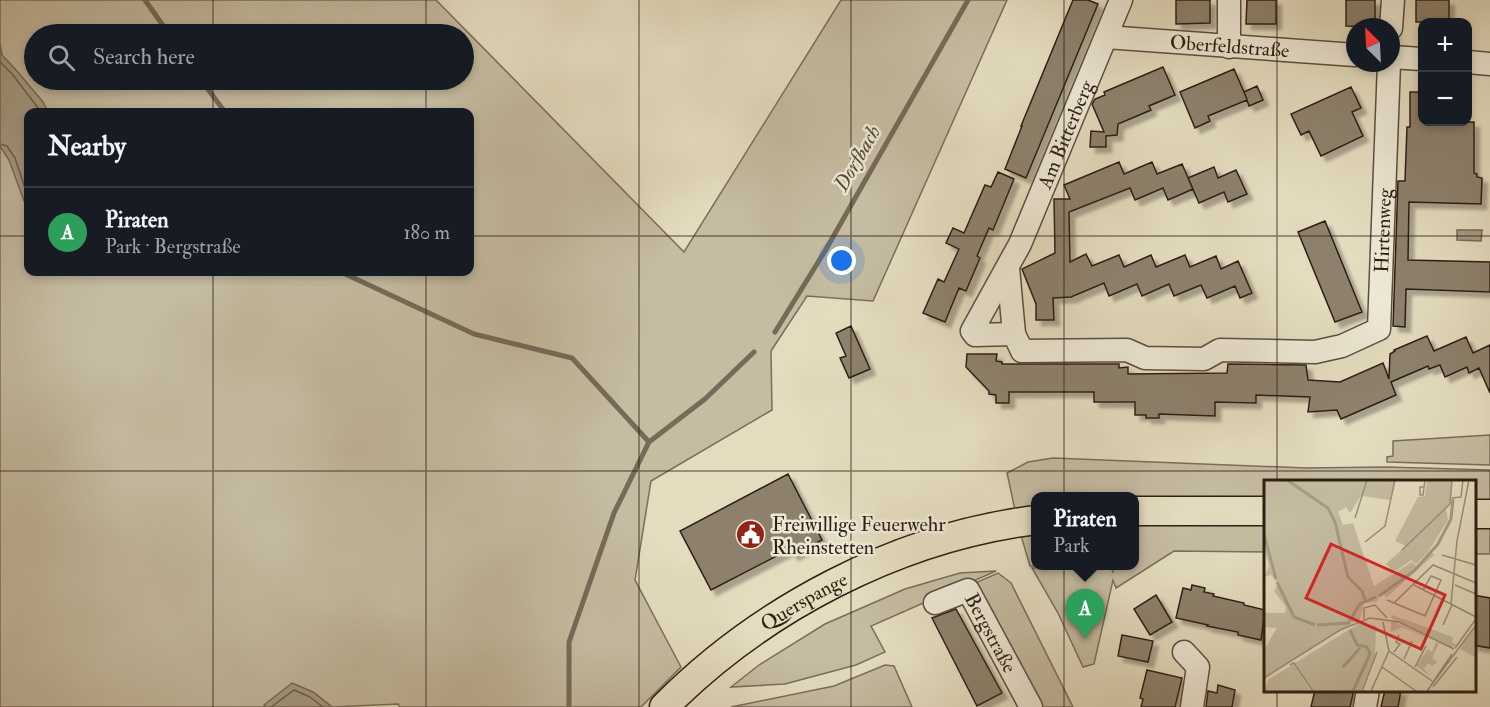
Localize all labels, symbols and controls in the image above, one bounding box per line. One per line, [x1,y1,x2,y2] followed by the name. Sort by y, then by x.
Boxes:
[1346,18,1400,72] north arrow
[1418,18,1472,126] map controls
[1418,18,1472,72] button: +
[24,24,474,90] search box
[1169,30,1290,63] street label: Oberfeldstraße
[45,41,78,74] icon: search
[93,43,195,71] text: Search here
[1418,72,1472,126] button: −
[1032,76,1100,193] street label: Am Bitterberg
[827,121,887,197] water label: Dorfbach
[48,131,126,163] text: Nearby
[1369,187,1397,273] street label: Hirtenweg
[105,206,169,234] text: Piraten
[61,220,74,245] text: A
[403,220,450,245] text: 180 m
[105,234,241,259] text: Park · Bergstraße
[827,246,856,275] your location
[1264,480,1475,692] inset map
[1031,492,1139,570] popup
[1053,505,1117,533] text: Piraten
[772,512,946,560] place label: Freiwillige Feuerwehr Rheinstetten
[735,519,767,551] public building icon: Freiwillige Feuerwehr Rheinstetten
[1053,533,1090,558] text: Park
[756,567,852,637] street label: Querspange
[959,589,1022,677] street label: Bergstraße
[1066,590,1104,639] pin: A

